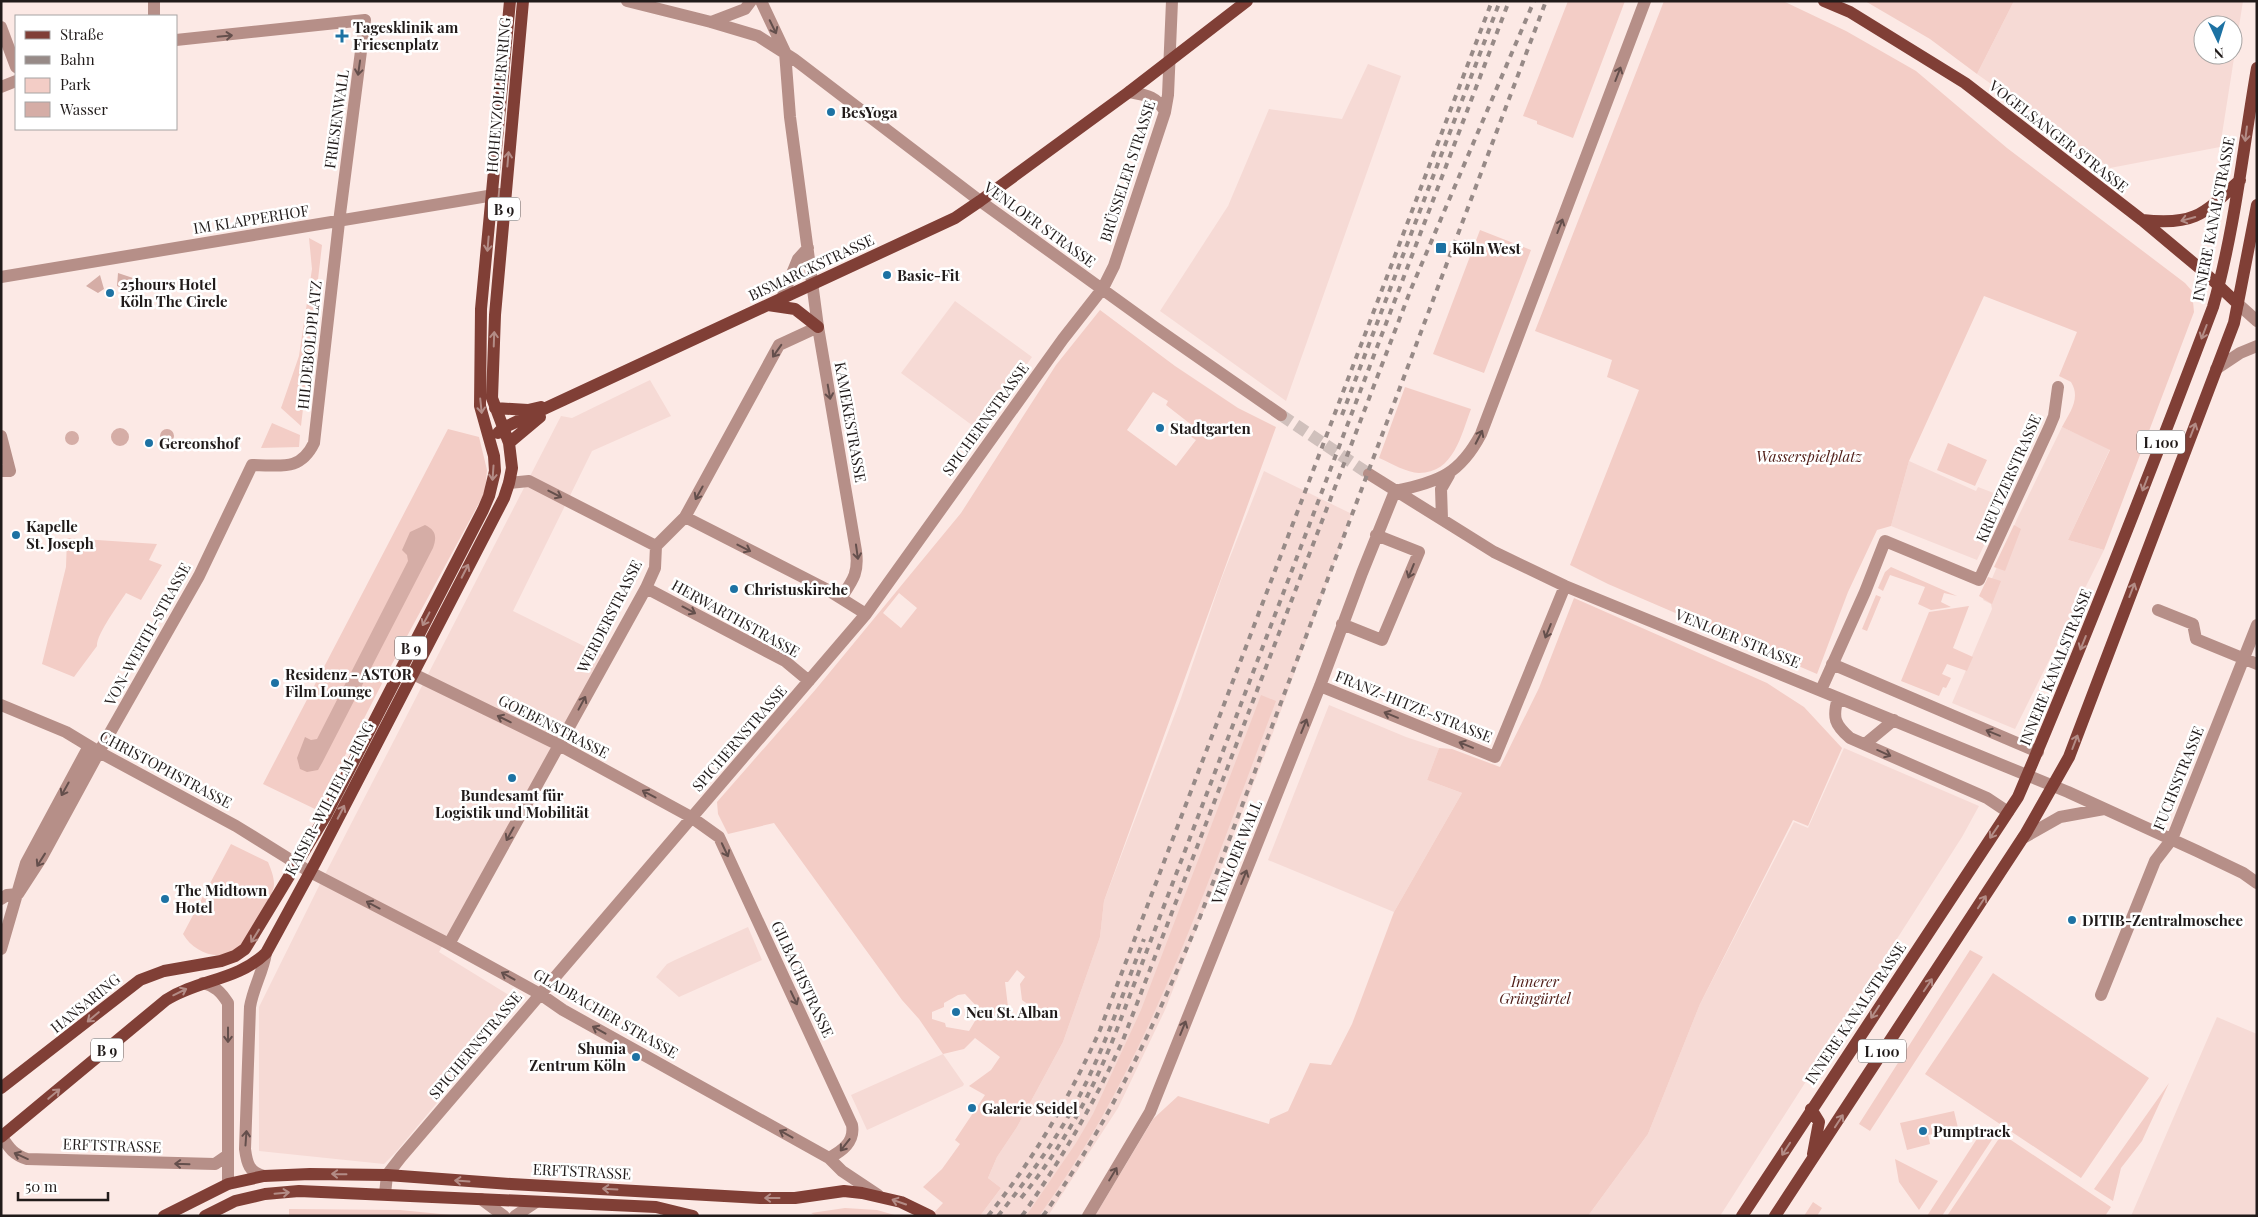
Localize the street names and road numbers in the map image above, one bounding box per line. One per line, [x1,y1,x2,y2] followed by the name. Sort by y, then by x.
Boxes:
[481,16,515,174] street label: HOHENZOLLERNRING
[319,68,353,170] street label: FRIESENWALL
[1985,75,2133,197] street label: VOGELSANGER STRASSE
[1095,98,1159,244] street label: BRÜSSELER STRASSE
[2187,135,2239,303] street label: INNERE KANALSTRASSE
[979,176,1100,271] street label: VENLOER STRASSE
[488,198,520,220] road number: B 9
[192,200,311,238] street label: IM KLAPPERHOF
[745,229,877,305] street label: BISMARCKSTRASSE
[292,279,326,410] street label: HILDEBOLDPLATZ
[937,359,1033,479] street label: SPICHERNSTRASSE
[831,360,871,484] street label: KAMEKESTRASSE
[1971,411,2045,545] street label: KREUTZERSTRASSE
[2137,431,2185,454] road number: L 100
[572,556,646,677] street label: WERDERSTRASSE
[99,559,195,710] street label: VON-WERTH-STRASSE
[668,574,804,662] street label: HERWARTHSTRASSE
[2014,586,2096,748] street label: INNERE KANALSTRASSE
[1672,603,1804,672] street label: VENLOER STRASSE
[395,636,427,660] road number: B 9
[1333,665,1495,747] street label: FRANZ-HITZE-STRASSE
[687,681,791,795] street label: SPICHERNSTRASSE
[495,689,613,763] street label: GOEBENSTRASSE
[280,717,378,878] street label: KAISER-WILHELM-RING
[2148,723,2208,833] street label: FUCHSSTRASSE
[96,726,236,812] street label: CHRISTOPHSTRASSE
[1206,797,1266,908] street label: VENLOER WALL
[767,917,839,1041] street label: GILBACHSTRASSE
[1800,938,1910,1088] street label: INNERE KANALSTRASSE
[530,963,682,1063] street label: GLADBACHER STRASSE
[46,968,124,1037] street label: HANSARING
[424,987,526,1103] street label: SPICHERNSTRASSE
[91,1038,123,1062] road number: B 9
[1858,1040,1906,1062] road number: L 100
[62,1133,162,1157] street label: ERFTSTRASSE
[532,1158,632,1184] street label: ERFTSTRASSE

